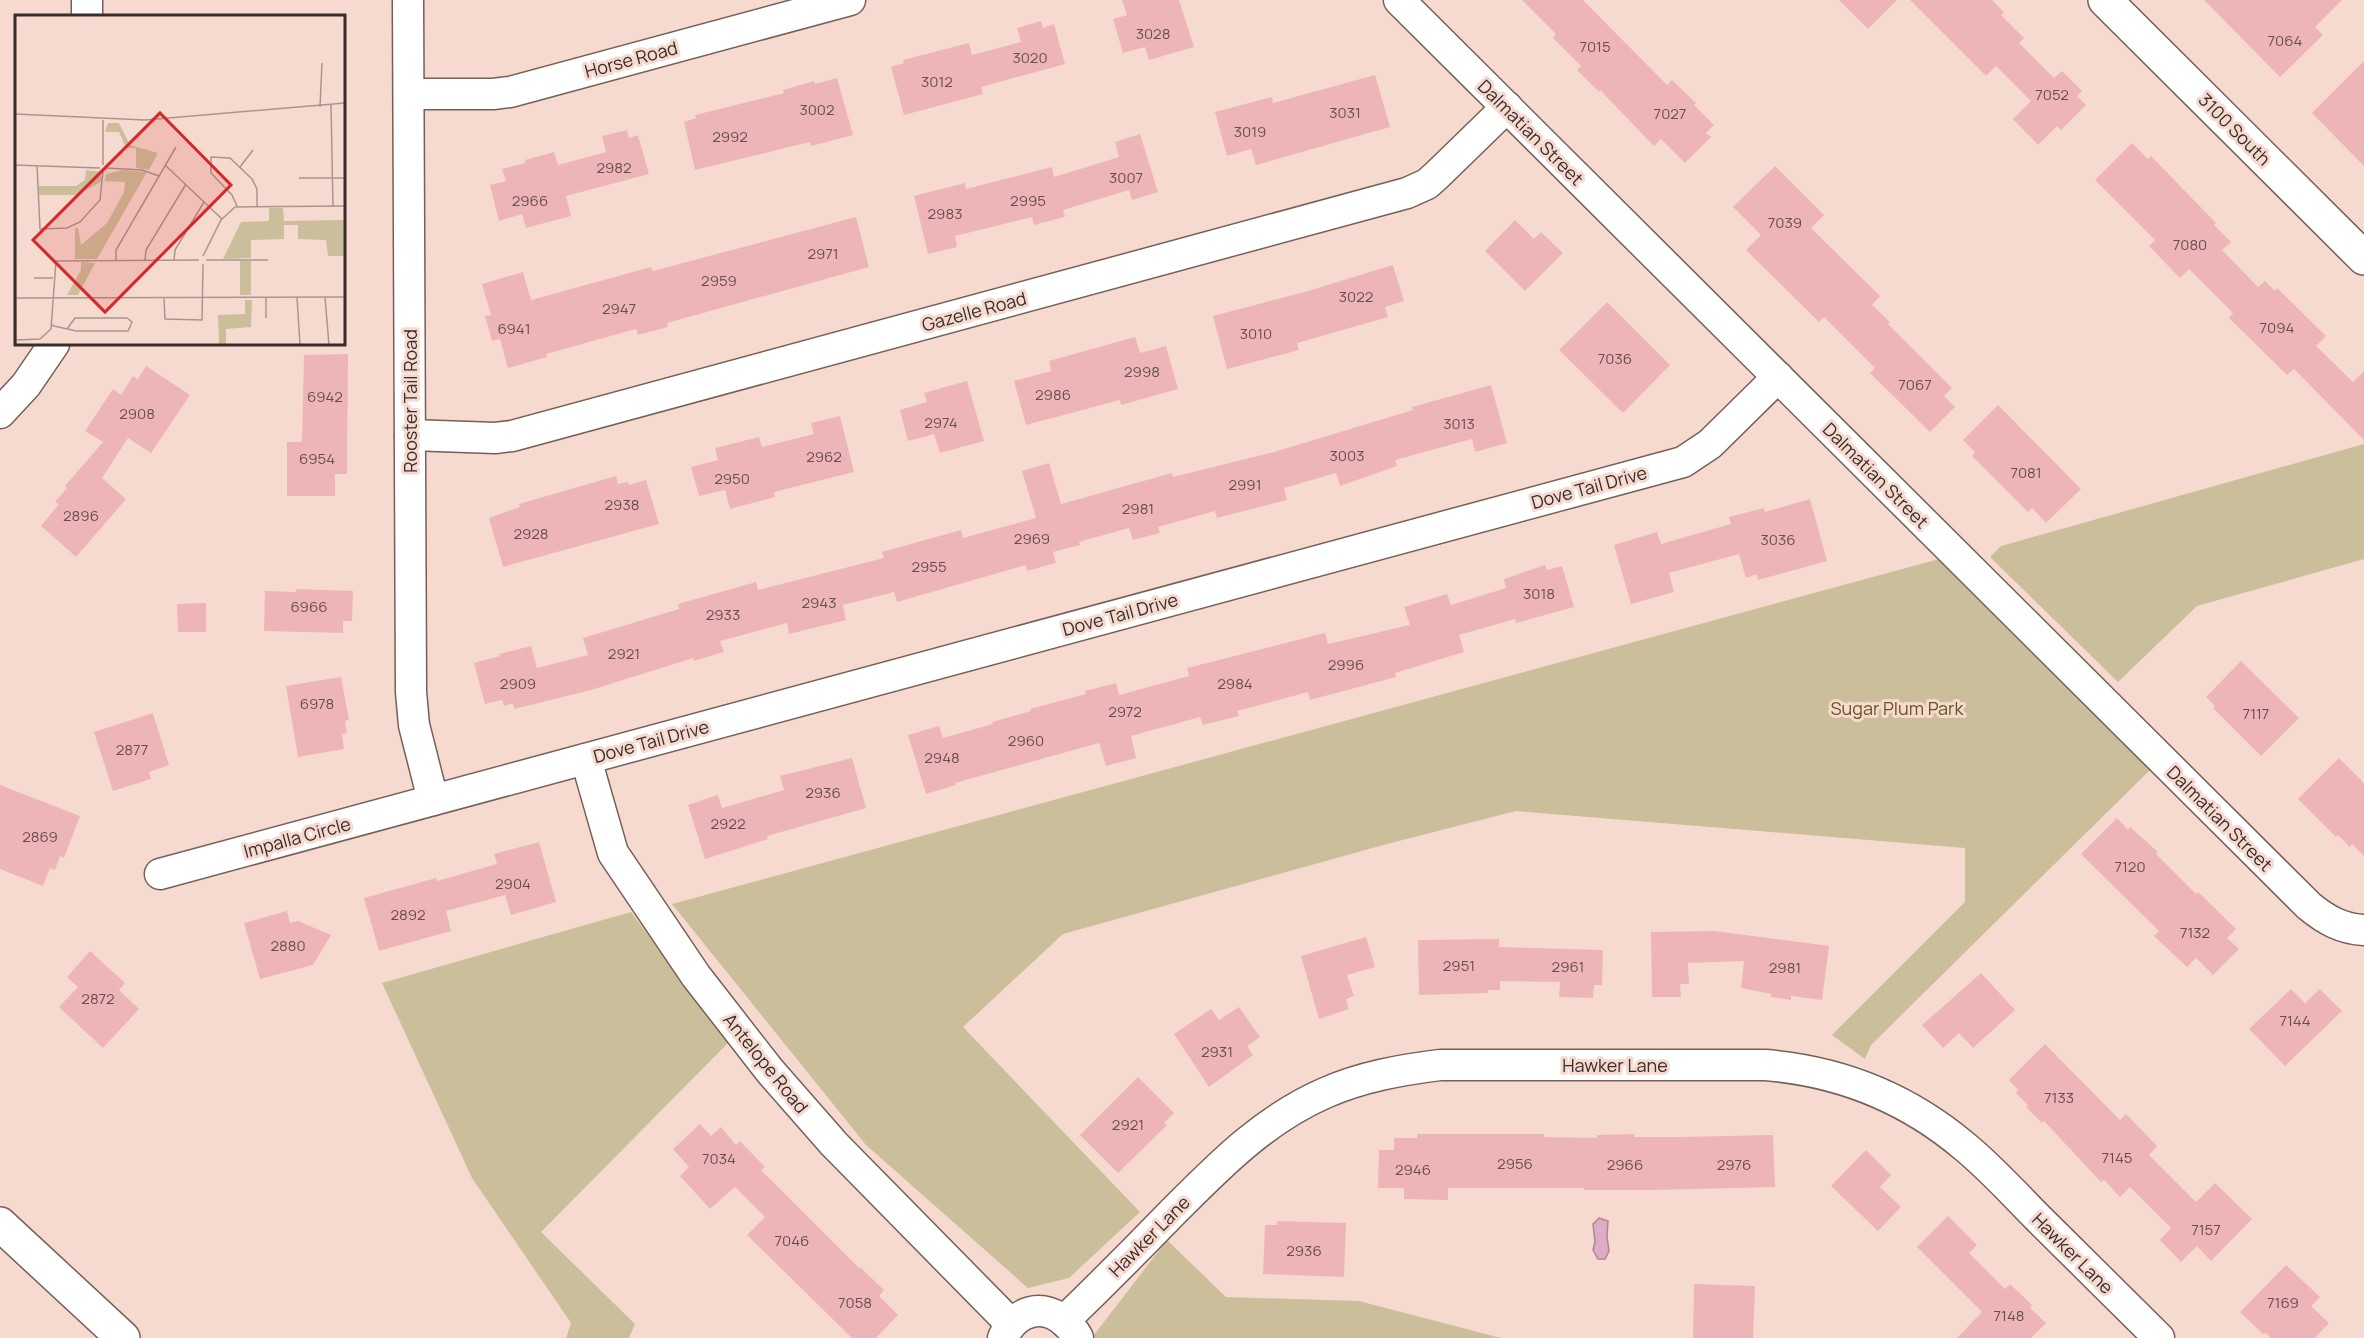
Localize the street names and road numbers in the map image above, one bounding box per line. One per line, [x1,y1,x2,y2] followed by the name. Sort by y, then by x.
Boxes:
[582,35,680,83] street label: Horse Road
[1473,74,1589,190] street label: Dalmatian Street
[2194,88,2276,170] street label: 3100 South
[919,286,1029,336] street label: Gazelle Road
[398,329,422,473] street label: Rooster Tail Road
[1818,417,1934,533] street label: Dalmatian Street
[1528,460,1650,514] street label: Dove Tail Drive
[1059,587,1181,641] street label: Dove Tail Drive
[590,714,712,768] street label: Dove Tail Drive
[2162,760,2278,876] street label: Dalmatian Street
[241,811,353,863] street label: Impalla Circle
[718,1008,814,1118] street label: Antelope Road
[1562,1053,1668,1077] street label: Hawker Lane
[1103,1190,1195,1282] street label: Hawker Lane
[2027,1207,2119,1299] street label: Hawker Lane

